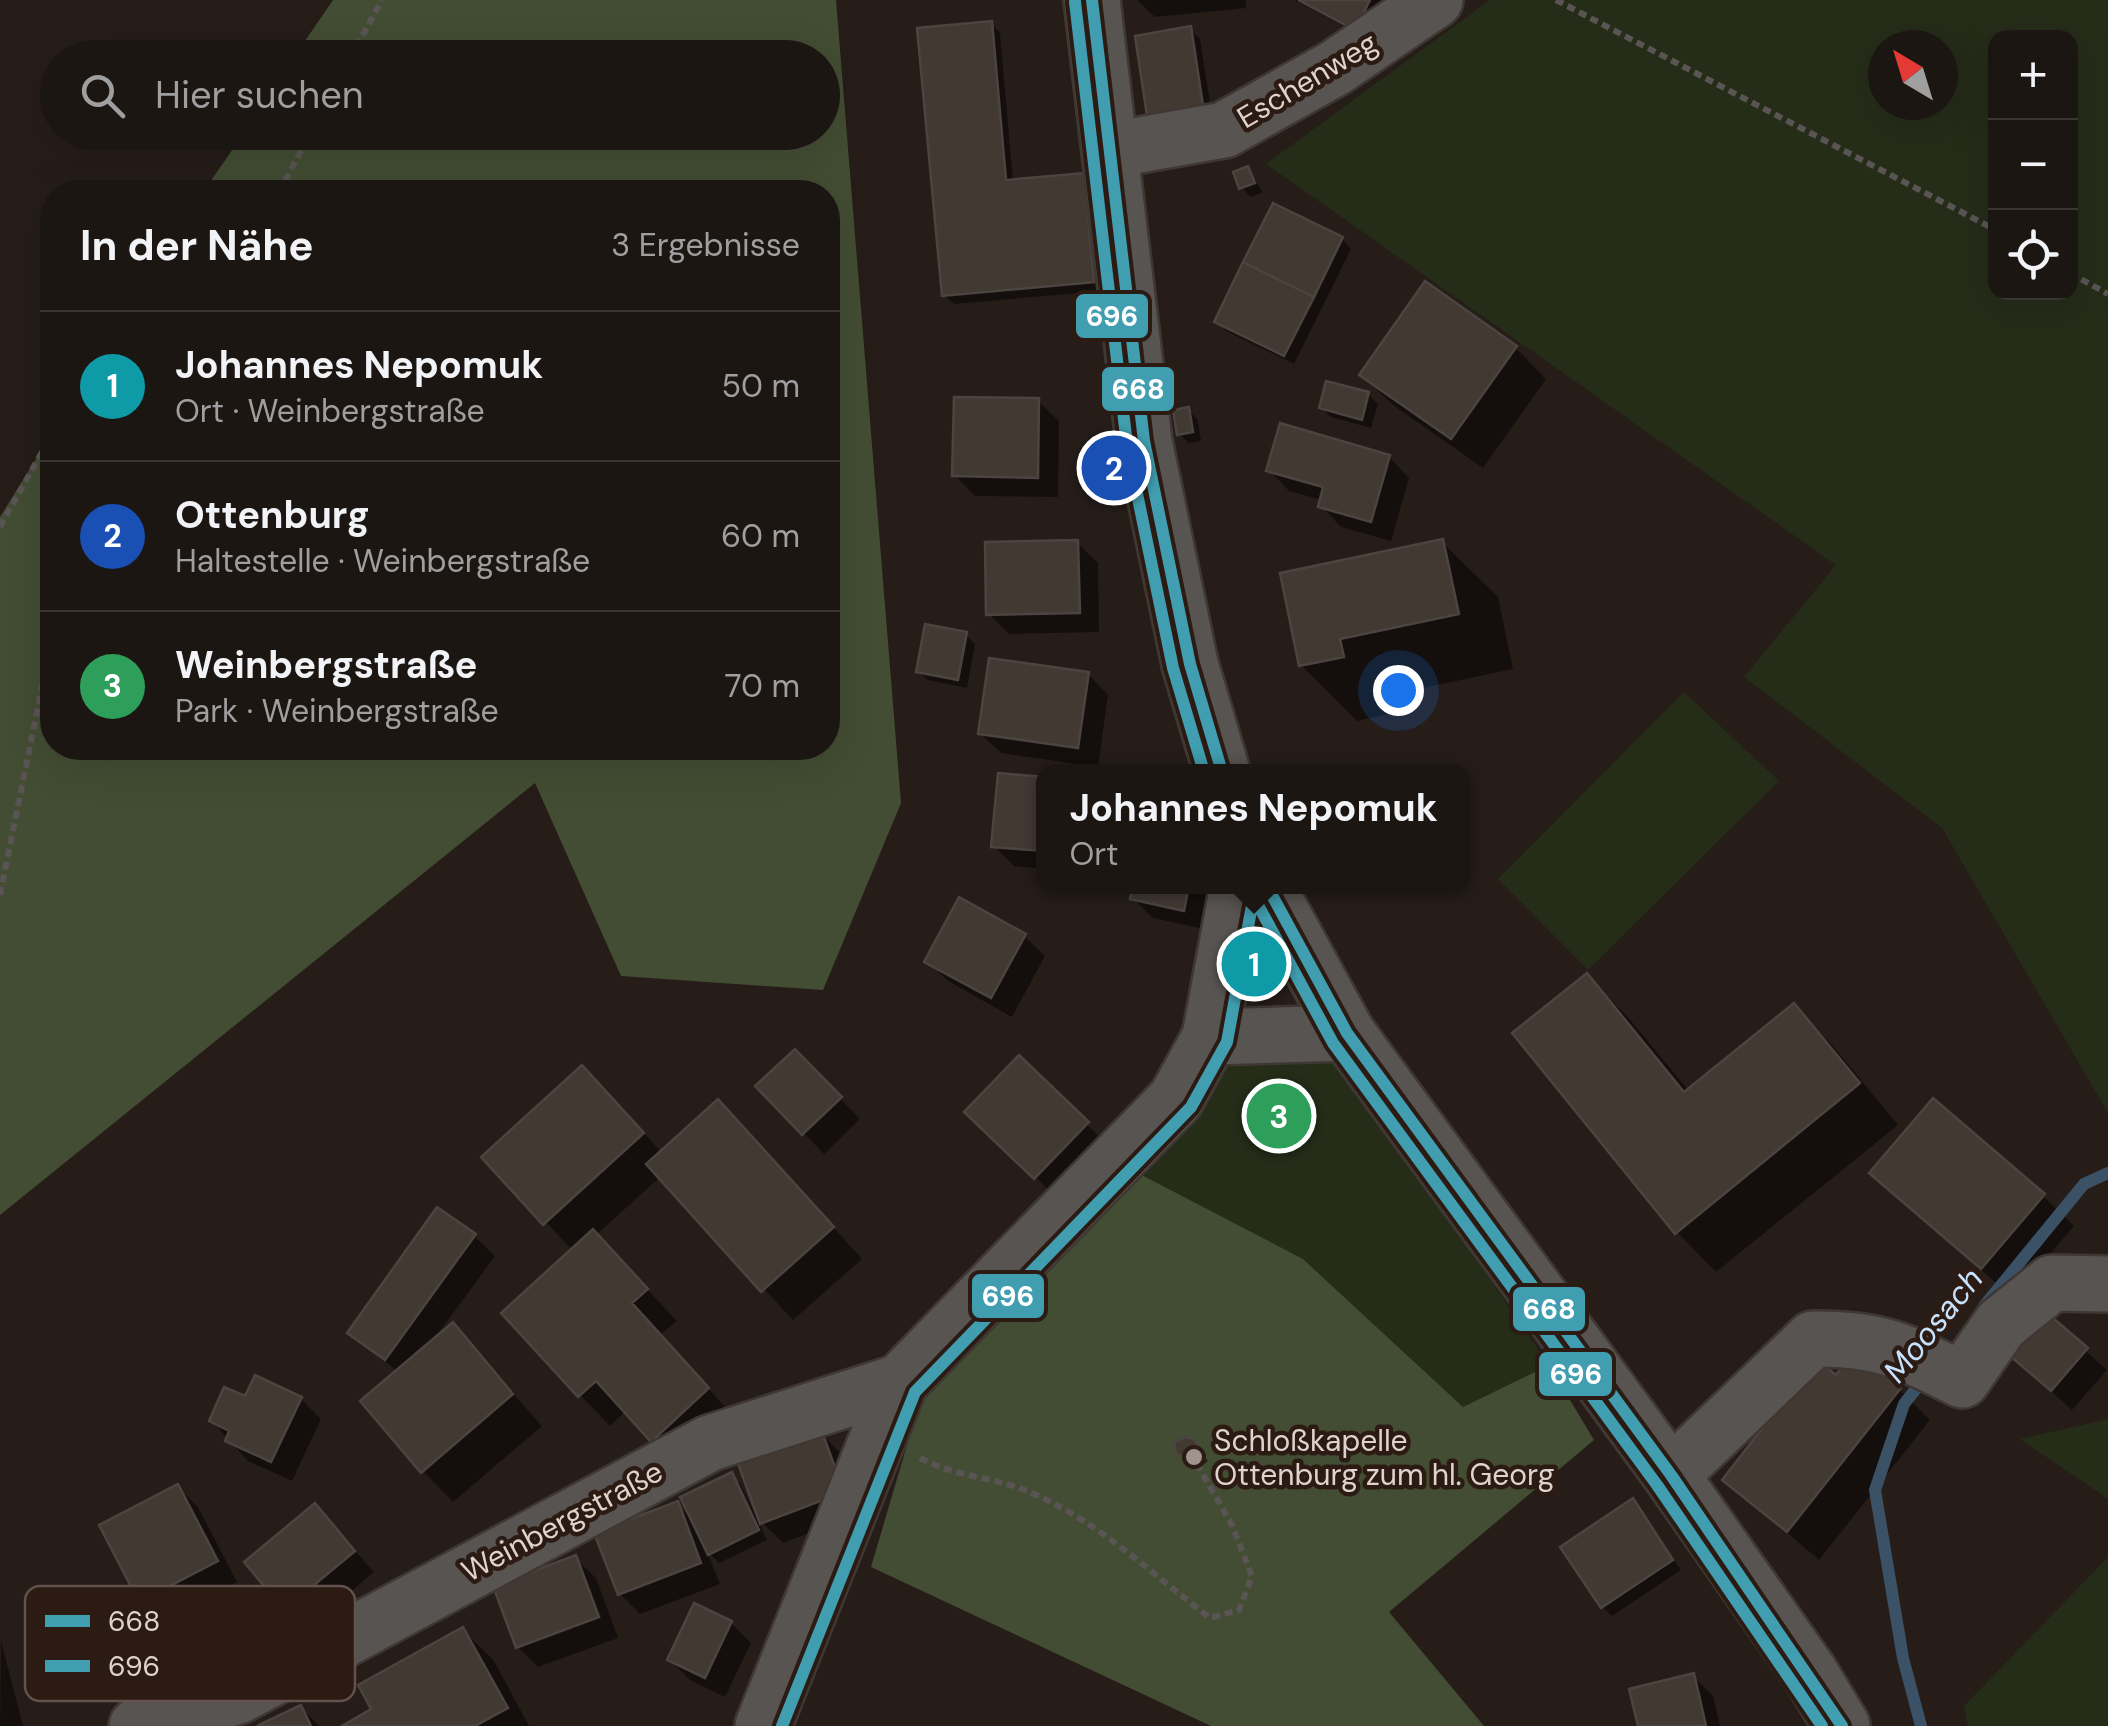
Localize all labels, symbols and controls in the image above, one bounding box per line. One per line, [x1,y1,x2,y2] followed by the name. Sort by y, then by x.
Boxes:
[1230,23,1384,137] street label: Eschenweg
[1868,30,1958,120] north arrow
[1988,30,2078,300] map controls
[1988,30,2078,120] button: +
[40,40,840,150] search box
[75,68,130,123] icon: search
[155,70,364,120] text: Hier suchen
[1988,120,2078,210] button: −
[1988,210,2078,300] button: locate
[80,218,314,273] text: In der Nähe
[611,224,800,266] text: 3 Ergebnisse
[1074,292,1150,340] line badge: 696
[1086,298,1138,335] text: 696
[175,340,543,390] text: Johannes Nepomuk
[107,365,118,407] text: 1
[722,365,800,407] text: 50 m
[1100,365,1176,413] line badge: 668
[1111,371,1165,408] text: 668
[175,390,485,432] text: Ort · Weinbergstraße
[1082,430,1146,506] pin: 2
[175,490,370,540] text: Ottenburg
[103,515,122,557] text: 2
[721,515,800,557] text: 60 m
[175,540,590,582] text: Haltestelle · Weinbergstraße
[175,640,478,690] text: Weinbergstraße
[103,665,122,707] text: 3
[724,665,800,707] text: 70 m
[1373,665,1424,716] your location
[175,690,499,732] text: Park · Weinbergstraße
[1036,764,1471,894] popup
[1069,783,1438,833] text: Johannes Nepomuk
[1069,833,1119,875] text: Ort
[1222,926,1286,1002] pin: 1
[1246,1078,1312,1154] pin: 3
[1874,1259,1992,1391] water label: Moosach
[970,1272,1046,1320] line badge: 696
[982,1278,1034,1315] text: 696
[1511,1285,1587,1333] line badge: 668
[1522,1291,1576,1328] text: 668
[1537,1350,1614,1398] line badge: 696
[1550,1356,1602,1393] text: 696
[1214,1421,1555,1494] place label: Schloßkapelle Ottenburg zum hl. Georg
[1183,1446,1205,1468] marker: Schloßkapelle Ottenburg zum hl. Georg
[455,1452,669,1590] street label: Weinbergstraße
[25,1586,355,1701] legend
[108,1603,160,1640] text: 668
[108,1648,160,1685] text: 696

